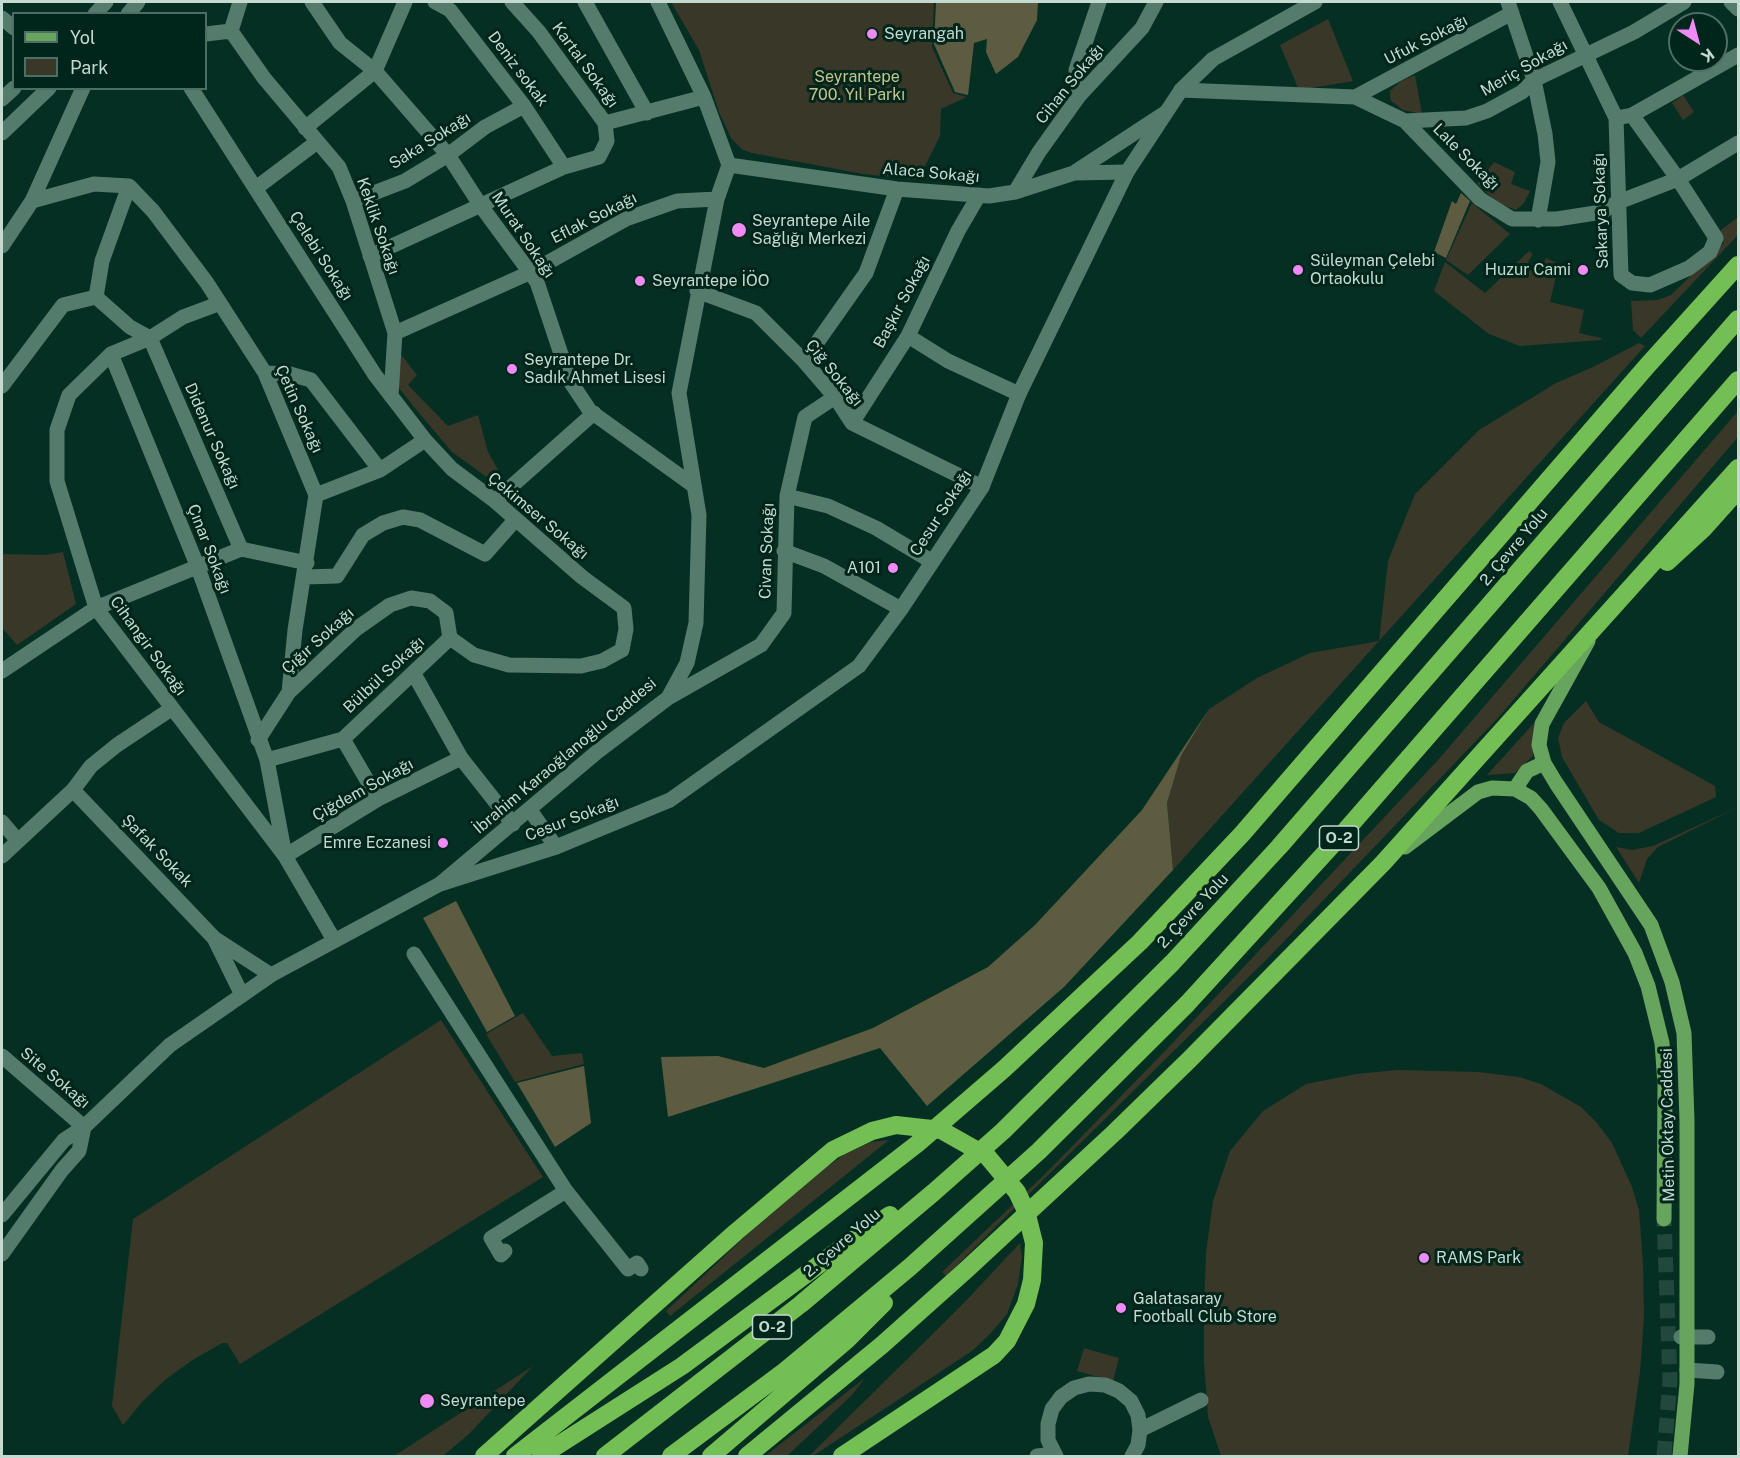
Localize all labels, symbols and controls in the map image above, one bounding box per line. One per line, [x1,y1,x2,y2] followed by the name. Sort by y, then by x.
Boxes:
[1381,11,1471,69] street label: Ufuk Sokağı
[12,12,207,90] legend
[1668,12,1728,72] north arrow
[548,19,622,111] street label: Kartal Sokağı
[884,24,964,44] place label: Seyrangah
[70,27,95,48] text: Yol
[865,27,879,41] marker: Seyrangah
[484,28,552,110] street label: Deniz sokak
[1477,35,1571,101] street label: Meriç Sokağı
[1032,40,1108,128] street label: Cihan Sokağı
[1697,44,1718,66] text: K
[70,57,108,78] text: Park
[809,67,905,105] park label: Seyrantepe 700. Yıl Parkı
[386,108,474,174] street label: Saka Sokağı
[1429,120,1503,194] street label: Lale Sokağı
[1589,153,1613,269] street label: Sakarya Sokağı
[882,159,980,187] street label: Alaca Sokağı
[352,175,404,277] street label: Keklik Sokağı
[487,188,559,282] street label: Murat Sokağı
[548,188,640,248] street label: Eflak Sokağı
[285,208,357,304] street label: Çelebi Sokağı
[752,211,870,249] place label: Seyrantepe Aile Sağlığı Merkezi
[730,221,748,239] marker: Seyrantepe Aile Sağlığı Merkezi
[1310,251,1435,289] place label: Süleyman Çelebi Ortaokulu
[870,253,934,351] street label: Başkır Sokağı
[1485,260,1571,280] place label: Huzur Cami
[1291,263,1305,277] marker: Süleyman Çelebi Ortaokulu
[1576,263,1590,277] marker: Huzur Cami
[652,271,769,291] place label: Seyrantepe İÖO
[633,274,647,288] marker: Seyrantepe İÖO
[801,336,867,410] street label: Çiğ Sokağı
[524,350,666,388] place label: Seyrantepe Dr. Sadık Ahmet Lisesi
[271,362,327,456] street label: Çetin Sokağı
[505,362,519,376] marker: Seyrantepe Dr. Sadık Ahmet Lisesi
[180,380,244,492] street label: Didenur Sokağı
[906,466,976,560] street label: Cesur Sokağı
[484,468,592,564] street label: Çekimser Sokağı
[183,501,235,597] street label: Çınar Sokağı
[756,503,778,599] street label: Civan Sokağı
[1476,504,1552,590] street label: 2. Çevre Yolu
[847,558,881,578] place label: A101
[886,561,900,575] marker: A101
[106,593,190,699] street label: Cihangir Sokağı
[278,604,358,678] street label: Çığır Sokağı
[340,633,428,717] street label: Bülbül Sokağı
[470,674,660,838] street label: İbrahim Karaoğlanoğlu Caddesi
[309,754,417,826] street label: Çiğdem Sokağı
[522,792,622,846] street label: Cesur Sokağı
[118,811,196,891] street label: Şafak Sokak
[1320,826,1358,850] road number: O-2
[323,833,431,853] place label: Emre Eczanesi
[436,836,450,850] marker: Emre Eczanesi
[1153,869,1233,953] street label: 2. Çevre Yolu
[16,1043,94,1113] street label: Site Sokağı
[1657,1048,1679,1202] street label: Metin Oktay Caddesi
[800,1204,884,1282] street label: 2. Çevre Yolu
[1436,1248,1521,1268] place label: RAMS Park
[1417,1251,1431,1265] marker: RAMS Park
[1133,1289,1277,1327] place label: Galatasaray Football Club Store
[1114,1301,1128,1315] marker: Galatasaray Football Club Store
[752,1315,792,1339] road number: O-2
[440,1391,526,1411] place label: Seyrantepe
[418,1392,436,1410] marker: Seyrantepe

